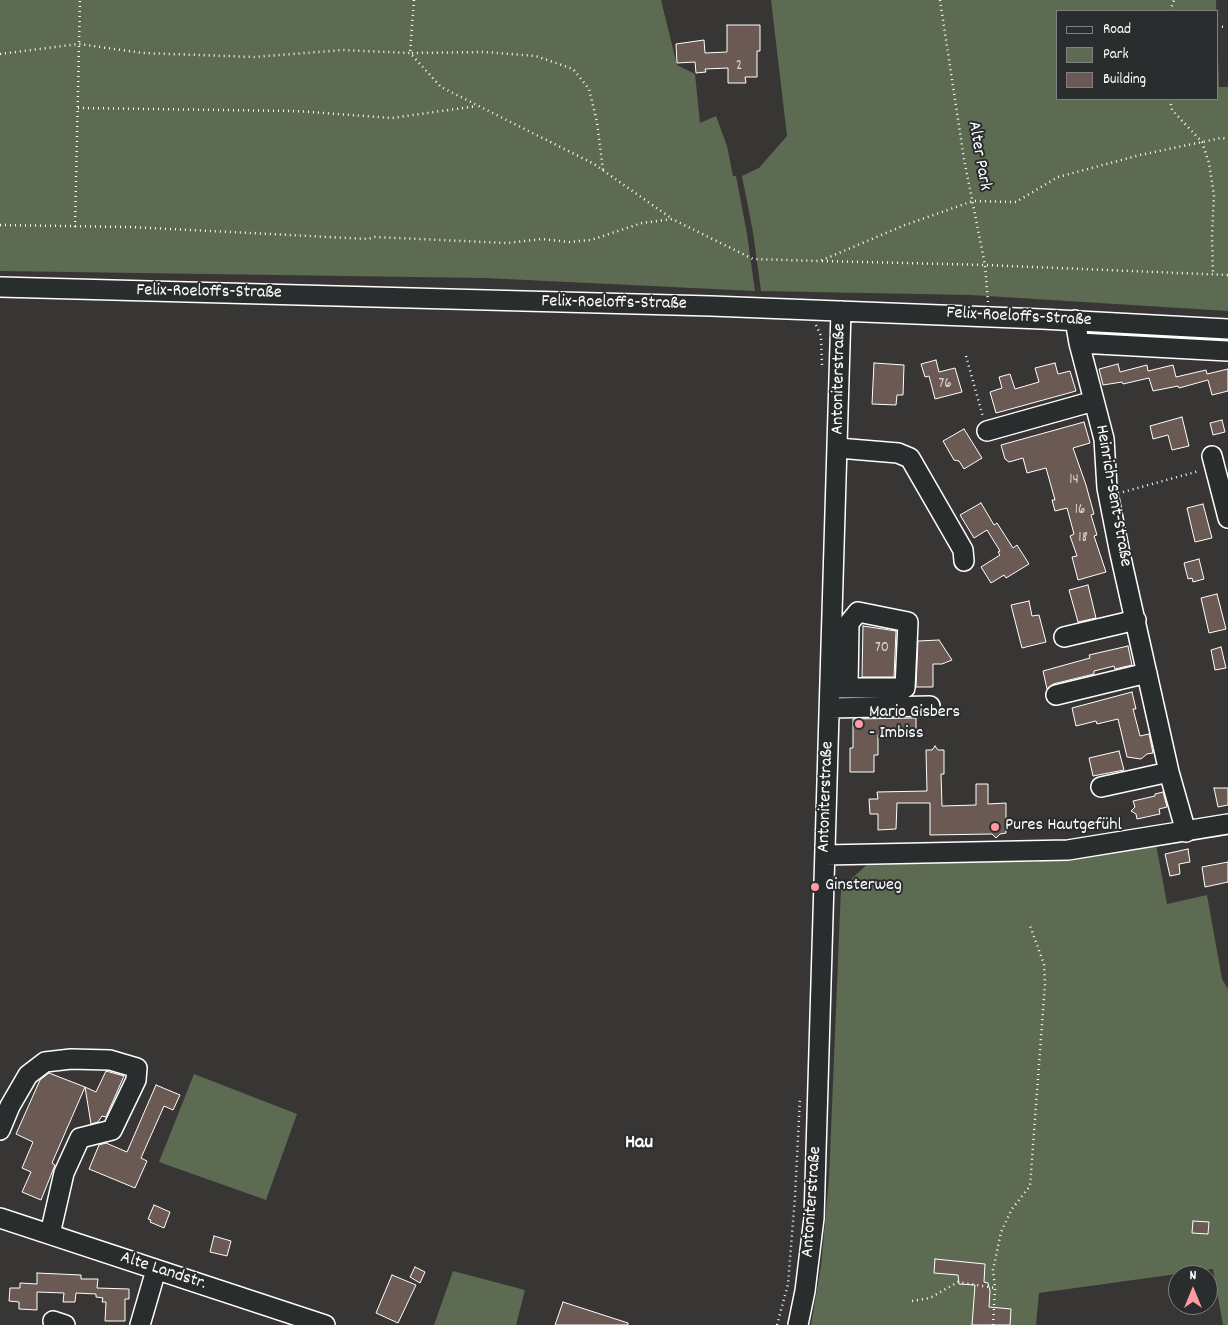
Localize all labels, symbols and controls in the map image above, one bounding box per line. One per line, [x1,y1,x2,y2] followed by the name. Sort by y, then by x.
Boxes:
[1056,10,1218,100] legend
[1103,19,1131,41] text: Road
[1103,44,1129,66] text: Park
[736,58,742,76] house number: 2
[1103,69,1146,91] text: Building
[961,120,995,192] street label: Alter Park
[136,281,282,305] street label: Felix-Roeloffs-Straße
[541,292,687,316] street label: Felix-Roeloffs-Straße
[946,303,1092,333] street label: Felix-Roeloffs-Straße
[828,323,852,435] street label: Antoniterstraße
[938,376,952,394] house number: 76
[1089,423,1135,569] street label: Heinrich-Sent-Straße
[1069,472,1079,490] house number: 14
[1075,502,1085,520] house number: 16
[1078,530,1088,548] house number: 18
[875,640,889,658] house number: 70
[869,703,960,746] place label: Mario Gisbers - Imbiss
[853,718,865,730] marker: Mario Gisbers - Imbiss
[814,741,840,853] street label: Antoniterstraße
[1005,816,1122,838] place label: Pures Hautgefühl
[989,821,1001,833] marker: Pures Hautgefühl
[825,876,902,898] place label: Ginsterweg
[809,881,821,893] marker: Ginsterweg
[625,1132,653,1156] district label: Hau
[798,1146,828,1258] street label: Antoniterstraße
[117,1248,209,1296] street label: Alte Landstr.
[1168,1265,1218,1315] north arrow
[1190,1266,1196,1286] text: N

